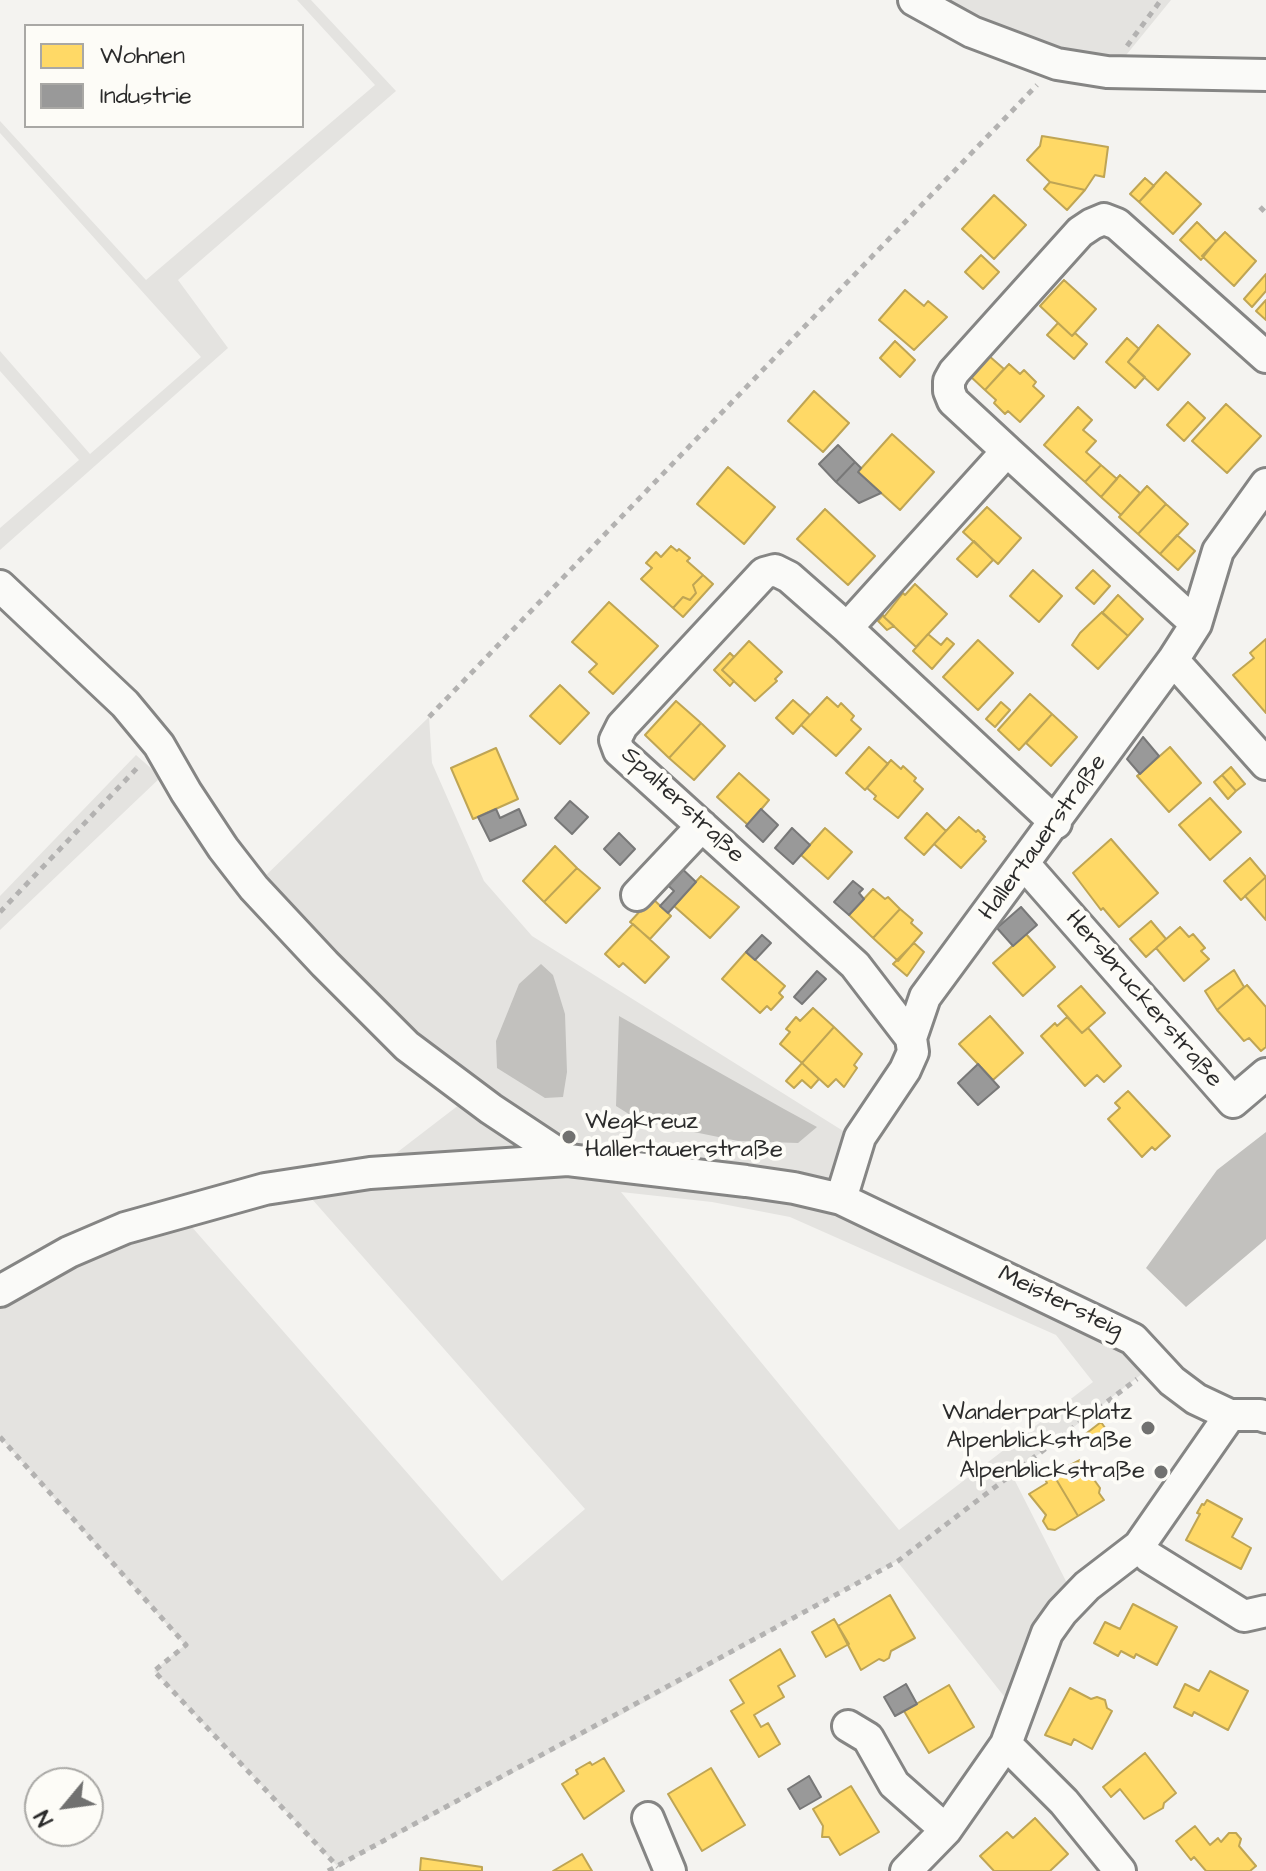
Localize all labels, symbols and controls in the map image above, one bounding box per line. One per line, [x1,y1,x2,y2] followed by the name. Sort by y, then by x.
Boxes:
[24,24,304,128] legend
[100,39,185,73] text: Wohnen
[100,79,192,113] text: Industrie
[614,742,750,870] street label: Spalterstraße
[974,749,1114,927] street label: Hallertauerstraße
[1058,906,1228,1094] street label: Hersbruckerstraße
[585,1109,783,1165] place label: Wegkreuz Hallertauerstraße
[560,1128,578,1146] marker: Wegkreuz Hallertauerstraße
[993,1260,1127,1346] street label: Meistersteig
[942,1400,1132,1456] place label: Wanderparkplatz Alpenblickstraße
[1139,1419,1157,1437] marker: Wanderparkplatz Alpenblickstraße
[959,1458,1145,1486] place label: Alpenblickstraße
[1152,1463,1170,1481] marker: Alpenblickstraße
[24,1767,104,1847] north arrow
[27,1804,61,1831] text: N

